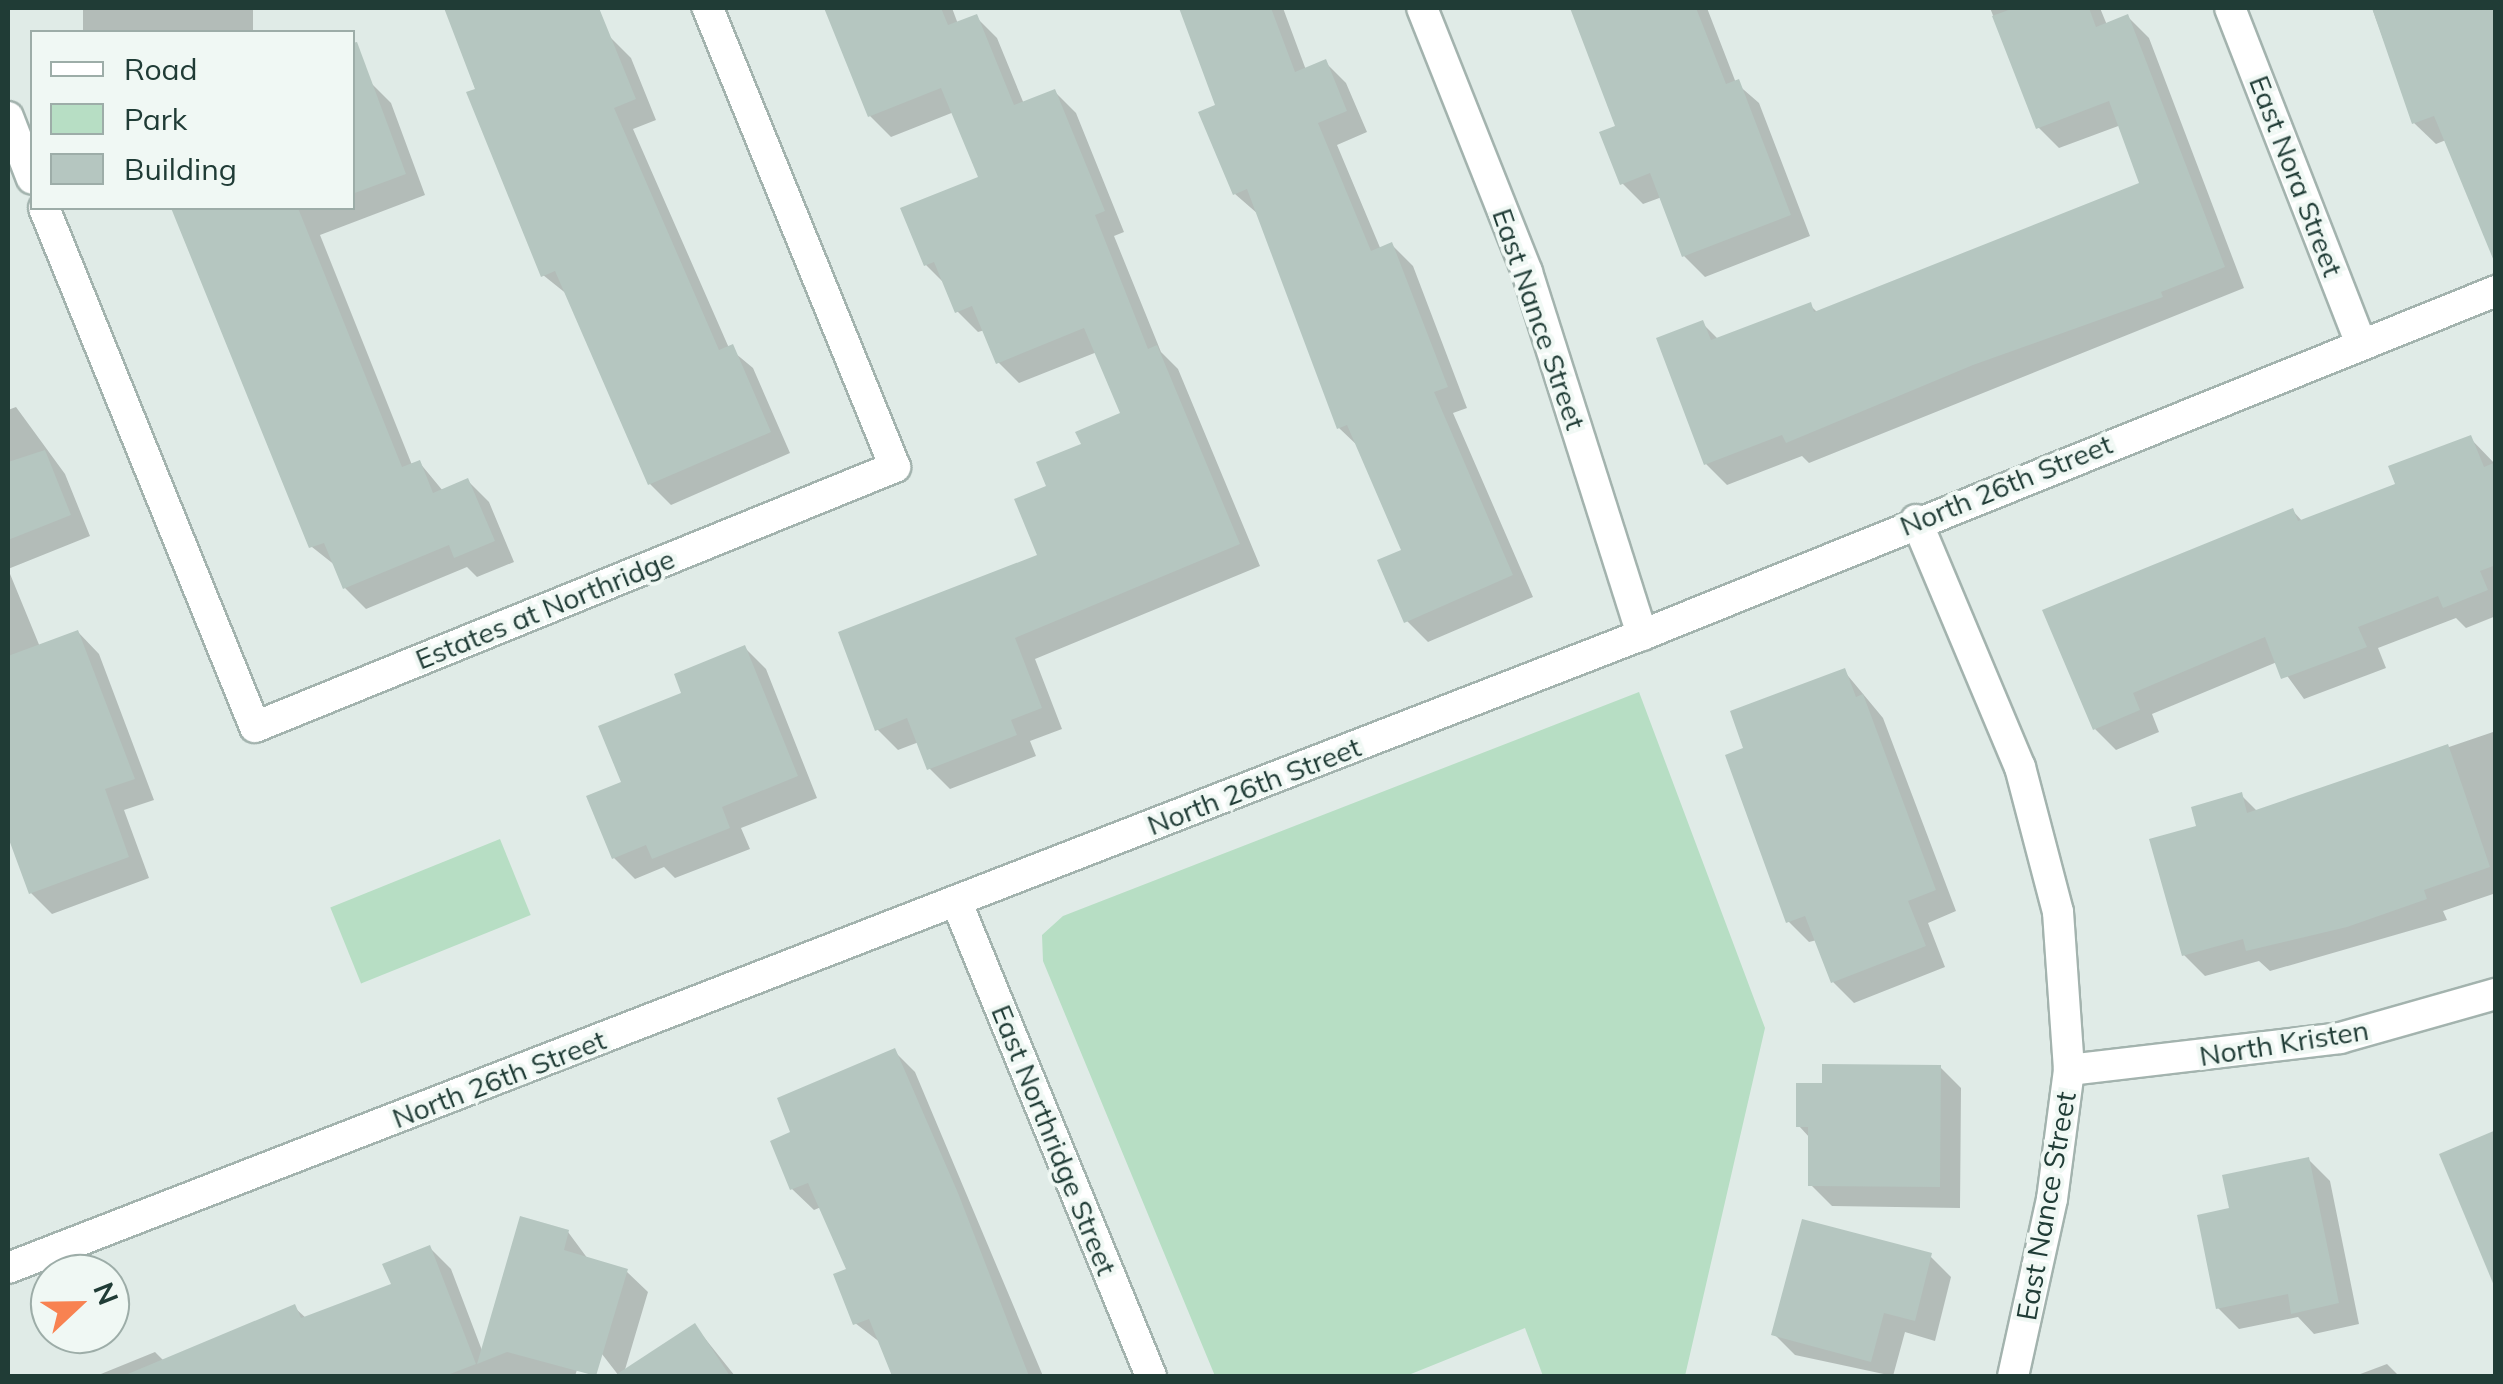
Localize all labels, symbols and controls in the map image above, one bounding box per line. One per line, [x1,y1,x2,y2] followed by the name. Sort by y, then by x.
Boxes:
[30,30,355,210] legend
[124,50,198,88] text: Road
[2242,71,2350,281] street label: East Nora Street
[124,100,187,138] text: Park
[124,150,237,188] text: Building
[1485,204,1593,434] street label: East Nance Street
[1895,427,2117,543] street label: North 26th Street
[411,542,679,676] street label: Estates at Northridge
[1143,730,1365,842] street label: North 26th Street
[984,1000,1124,1280] street label: East Northridge Street
[2197,1013,2371,1073] street label: North Kristen
[388,1023,610,1135] street label: North 26th Street
[2009,1089,2083,1323] street label: East Nance Street
[30,1254,130,1354] north arrow
[86,1277,127,1310] text: N

